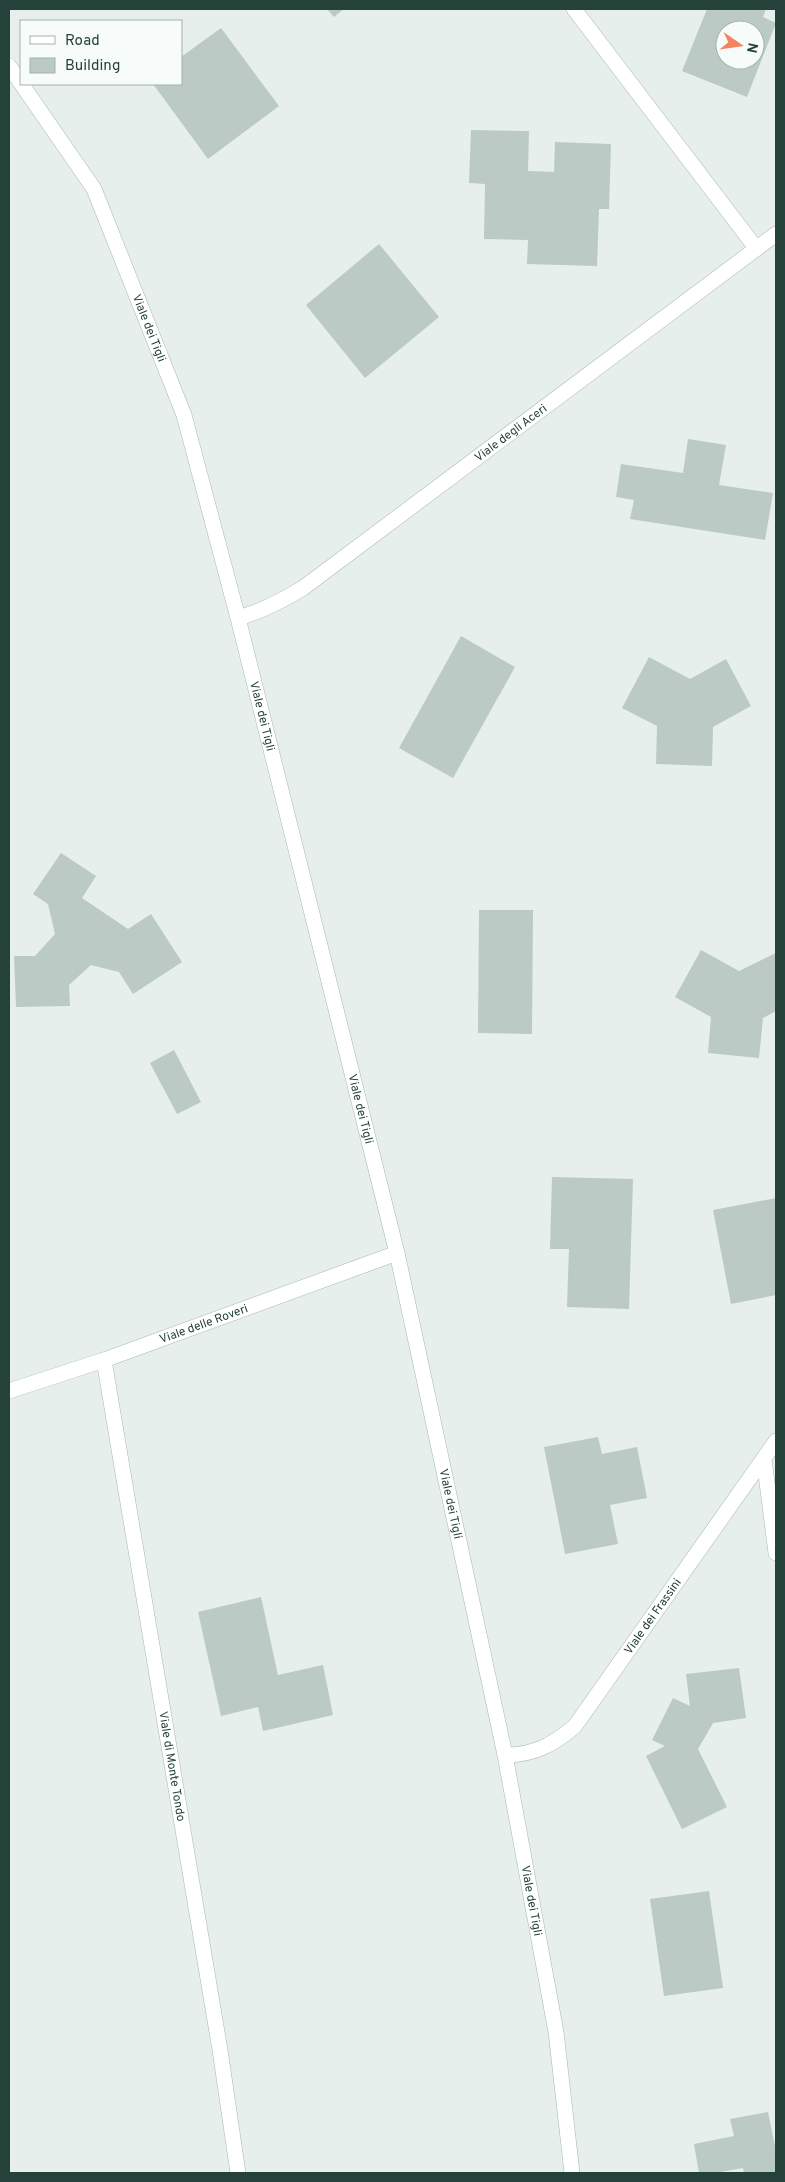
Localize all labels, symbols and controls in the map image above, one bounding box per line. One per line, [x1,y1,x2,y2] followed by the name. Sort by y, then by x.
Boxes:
[20,20,182,85] legend
[715,20,765,70] north arrow
[65,32,100,51] text: Road
[742,41,761,54] text: N
[65,57,120,76] text: Building
[128,292,169,364] street label: Viale dei Tigli
[472,401,551,466] street label: Viale degli Aceri
[245,680,278,753] street label: Viale dei Tigli
[344,1073,376,1146] street label: Viale dei Tigli
[157,1301,250,1348] street label: Viale delle Roveri
[435,1467,465,1541] street label: Viale dei Tigli
[621,1576,686,1658] street label: Viale dei Frassini
[154,1710,188,1823] street label: Viale di Monte Tondo
[517,1864,545,1937] street label: Viale dei Tigli

